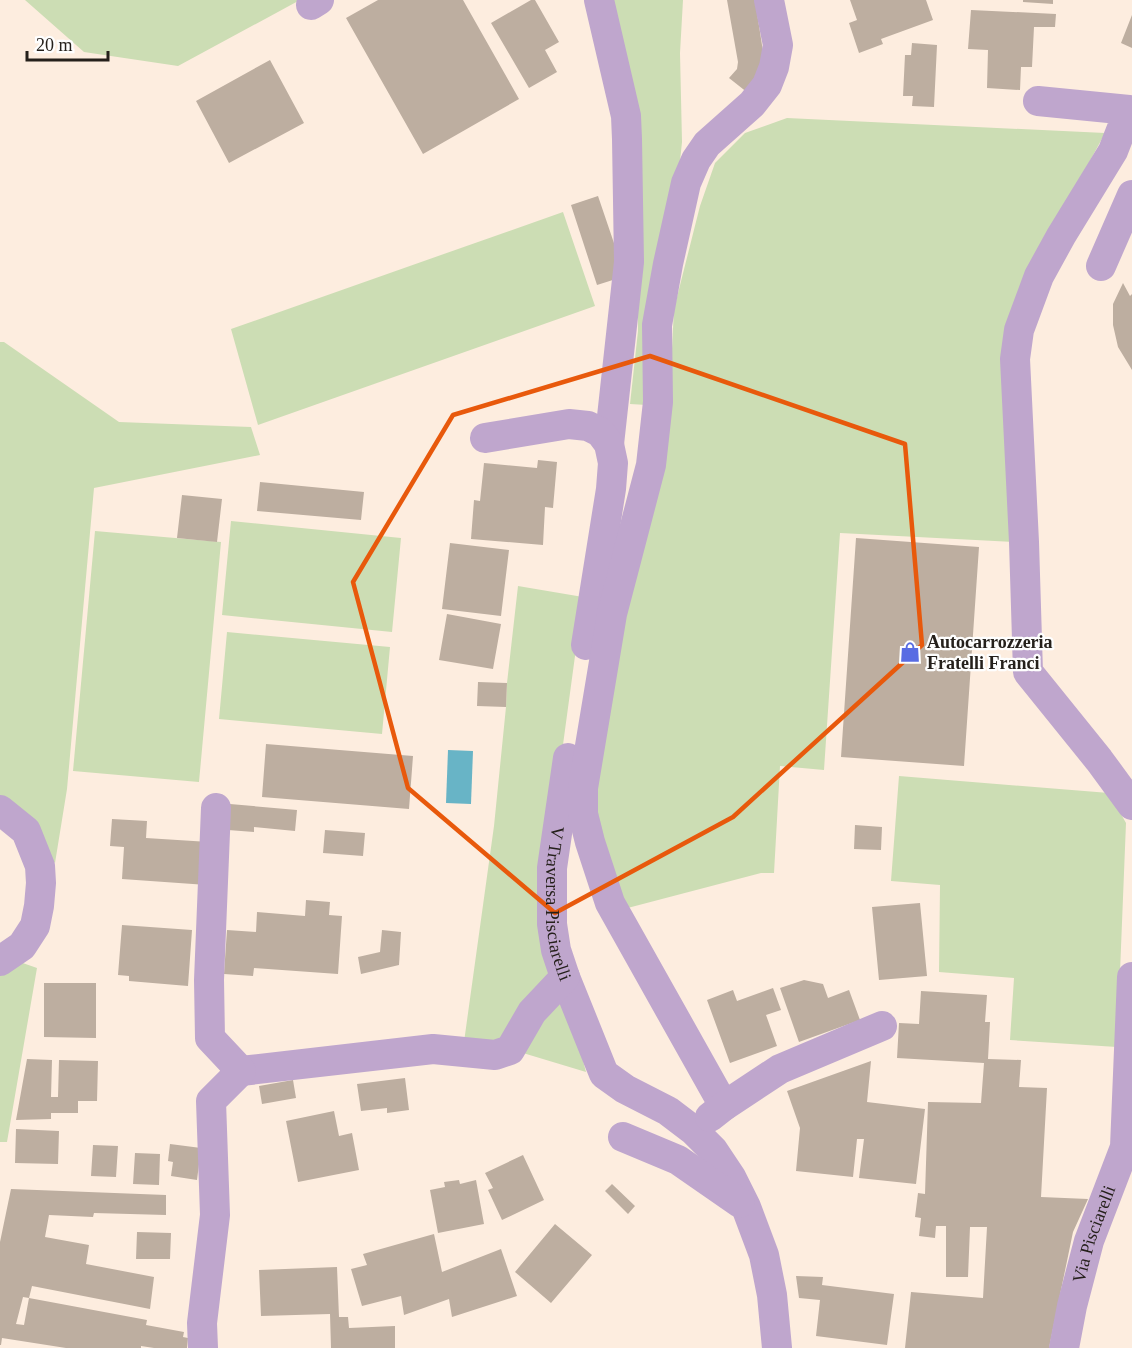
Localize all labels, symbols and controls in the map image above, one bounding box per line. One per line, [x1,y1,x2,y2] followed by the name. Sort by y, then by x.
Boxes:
[27,24,108,62] scale bar
[36,35,73,55] text: 20 m
[927,632,1053,673] place label: Autocarrozzeria Fratelli Franci
[898,640,922,664] shop icon: Autocarrozzeria Fratelli Franci
[542,825,575,984] street label: V Traversa Pisciarelli
[1069,1182,1119,1285] street label: Via Pisciarelli

